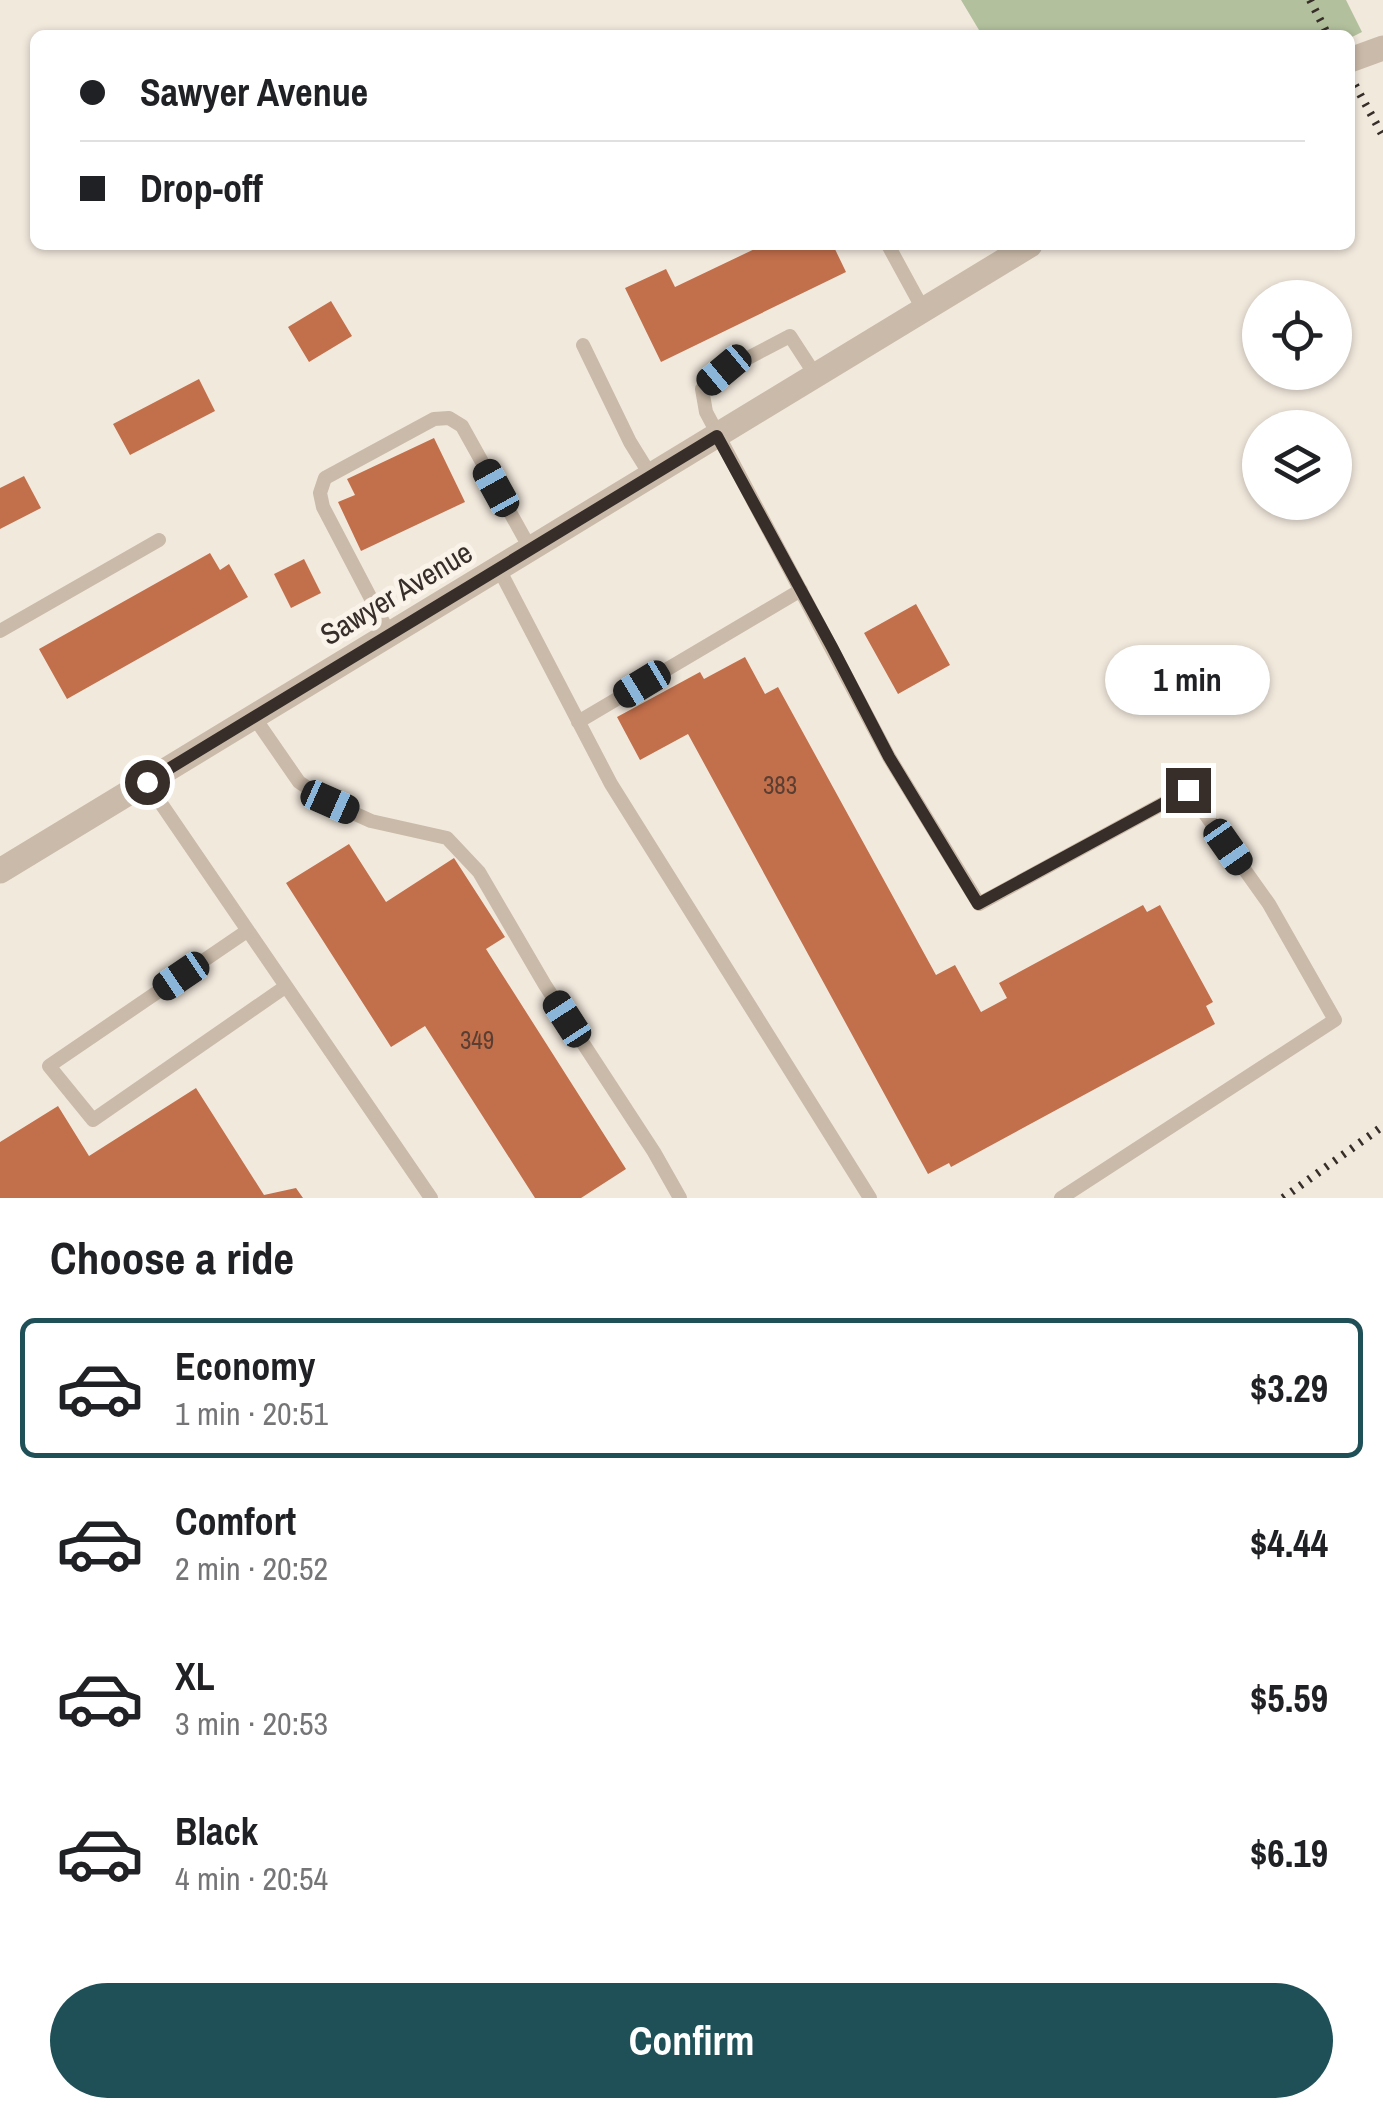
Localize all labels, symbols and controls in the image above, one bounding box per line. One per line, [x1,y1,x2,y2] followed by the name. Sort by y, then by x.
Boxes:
[140,67,368,118] text: Sawyer Avenue
[140,163,263,214] text: Drop-off
[1242,280,1352,520] map controls
[1242,280,1352,390] button: locate
[691,339,757,401] car
[1242,410,1352,520] button: layers
[468,454,524,522] car
[313,532,479,654] street label: Sawyer Avenue
[1106,645,1270,715] callout: 1 min
[609,656,675,712] car
[1153,658,1222,701] text: 1 min
[125,760,170,805] route start
[763,768,797,802] house number: 383
[1166,768,1211,813] route end
[296,776,364,828] car
[1199,814,1257,880] car
[148,947,214,1005] car
[538,986,596,1052] car
[460,1023,494,1057] house number: 349
[50,1227,294,1288] text: Choose a ride
[175,1341,315,1392] text: Economy
[55,1343,145,1433] icon: car
[1250,1363,1328,1414] text: $3.29
[175,1392,328,1435] text: 1 min · 20:51
[175,1496,296,1547] text: Comfort
[55,1498,145,1588] icon: car
[1250,1518,1328,1569] text: $4.44
[175,1547,328,1590] text: 2 min · 20:52
[175,1651,215,1702] text: XL
[55,1653,145,1743] icon: car
[1250,1673,1328,1724] text: $5.59
[175,1702,328,1745] text: 3 min · 20:53
[175,1806,258,1857] text: Black
[55,1808,145,1898] icon: car
[1250,1828,1328,1879] text: $6.19
[175,1857,328,1900] text: 4 min · 20:54
[50,1983,1333,2098] button: Confirm

